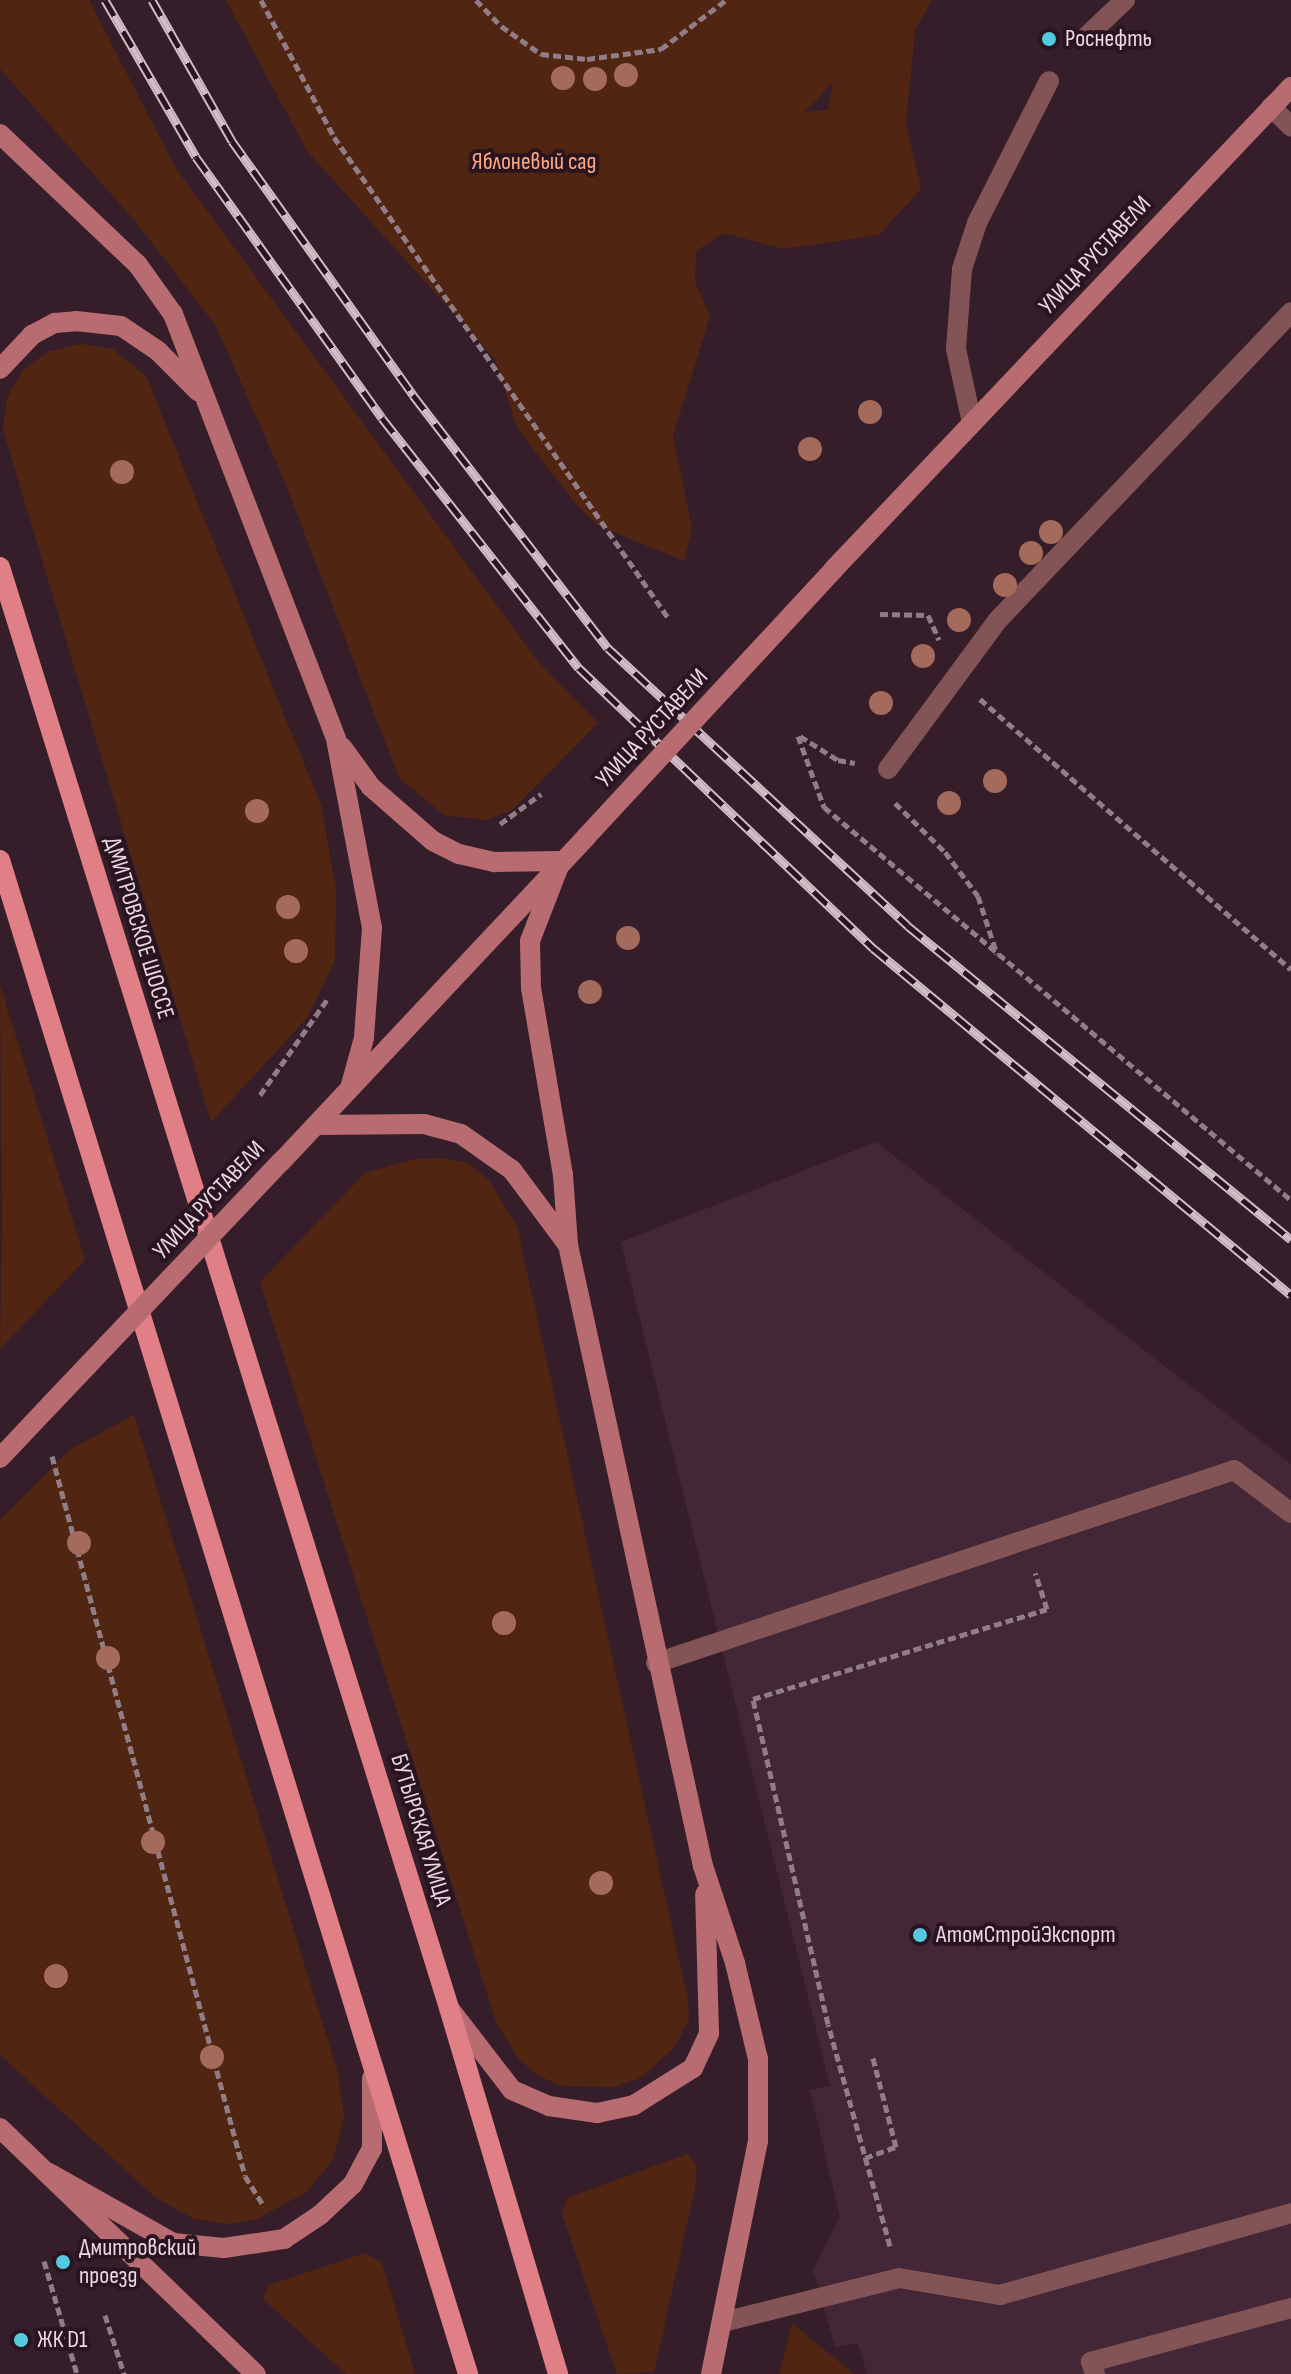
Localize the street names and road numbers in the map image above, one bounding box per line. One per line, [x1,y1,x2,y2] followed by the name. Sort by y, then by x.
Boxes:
[1033,190,1157,320] street label: УЛИЦА РУСТАВЕЛИ
[590,663,714,793] street label: УЛИЦА РУСТАВЕЛИ
[98,833,180,1023] street label: ДМИТРОВСКОЕ ШОССЕ
[147,1135,271,1265] street label: УЛИЦА РУСТАВЕЛИ
[384,1751,458,1909] street label: БУТЫРСКАЯ УЛИЦА

